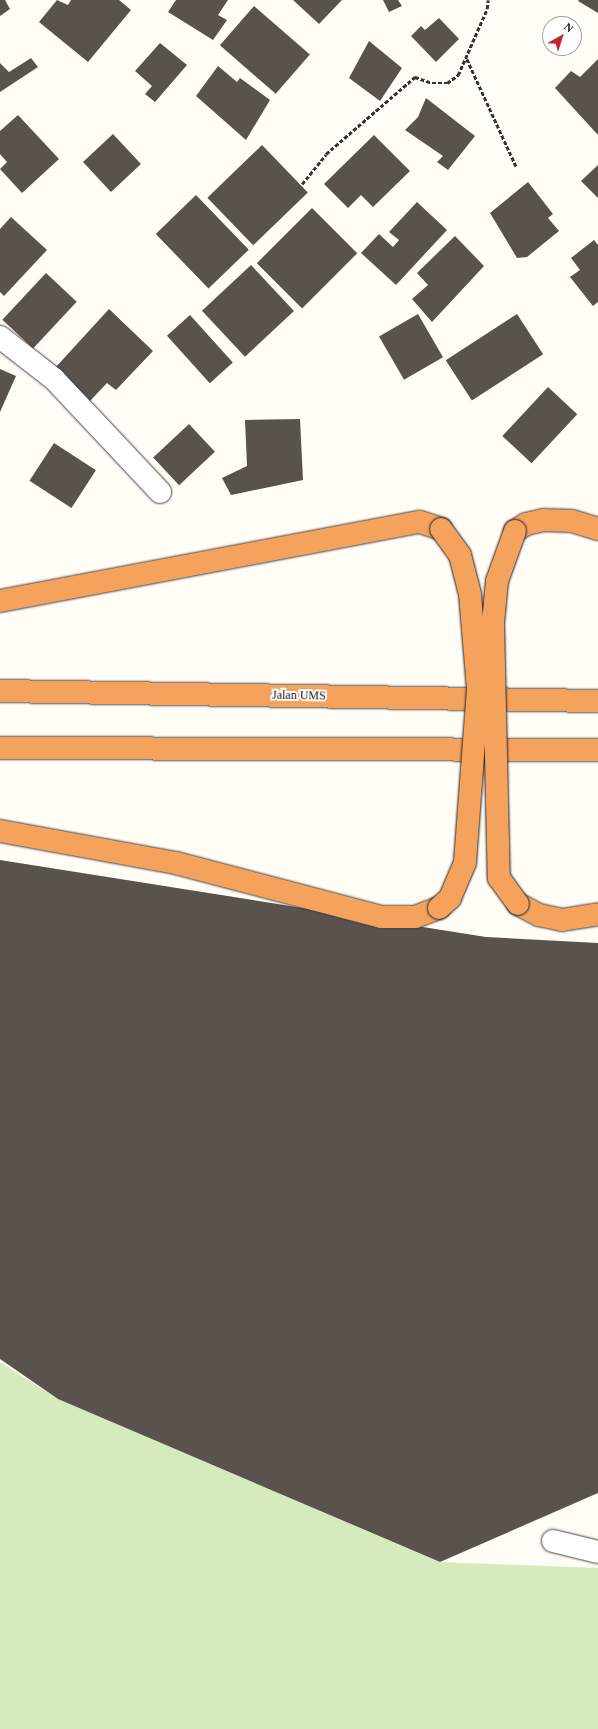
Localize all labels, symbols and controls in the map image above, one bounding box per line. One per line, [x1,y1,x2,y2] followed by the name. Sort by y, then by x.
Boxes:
[542,16,582,56] north arrow
[562,20,576,35] text: N
[272,688,326,704] street label: Jalan UMS

